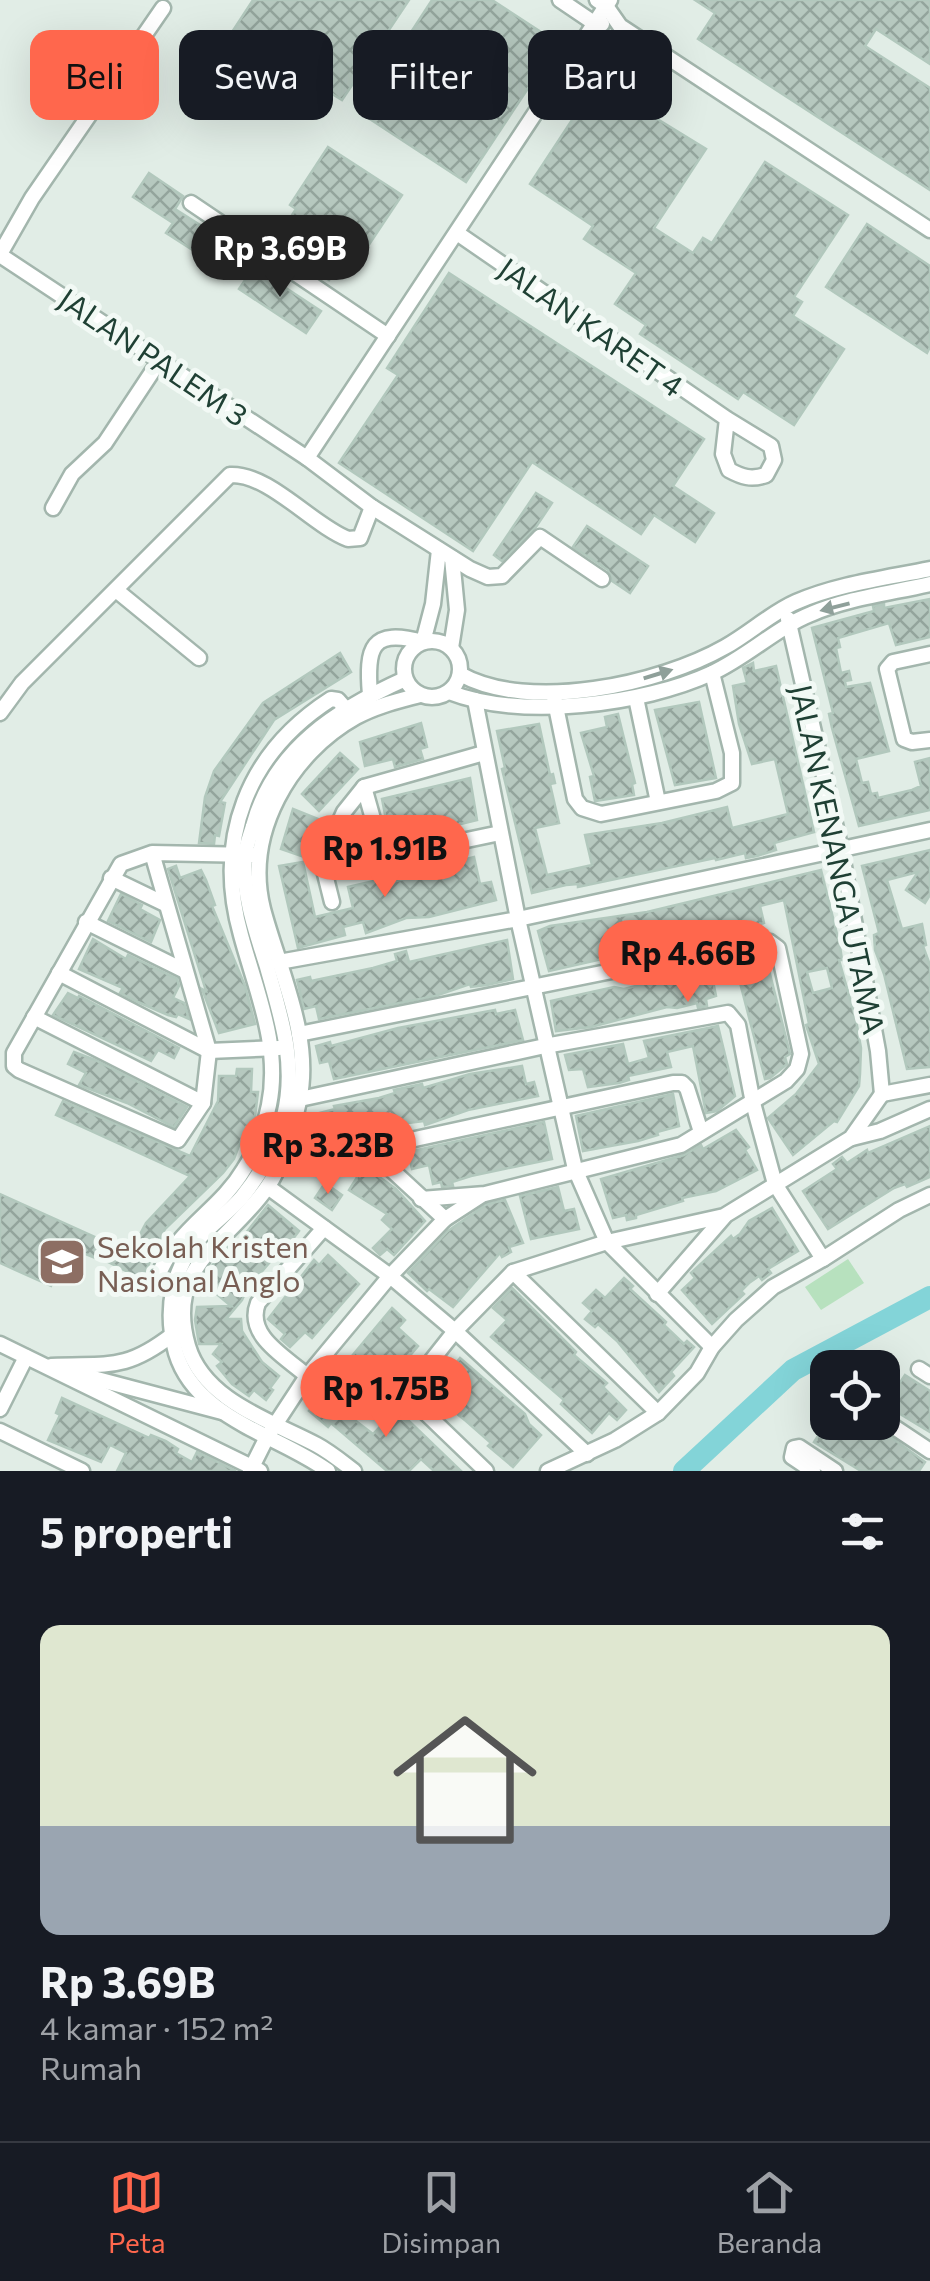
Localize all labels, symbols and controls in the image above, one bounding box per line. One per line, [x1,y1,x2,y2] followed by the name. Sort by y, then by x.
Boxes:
[30,30,159,120] chip: Beli
[179,30,333,120] chip: Sewa
[353,30,508,120] chip: Filter
[528,30,672,120] chip: Baru
[177,215,383,300] pin: Rp 3.69B
[213,227,347,267] text: Rp 3.69B
[492,249,692,403] street label: JALAN KARET 4
[52,279,256,433] street label: JALAN PALEM 3
[819,599,850,615] one-way arrow
[643,666,673,681] one-way arrow
[784,681,894,1037] street label: JALAN KENANGA UTAMA
[282,815,488,900] pin: Rp 1.91B
[322,827,448,867] text: Rp 1.91B
[585,920,791,1005] pin: Rp 4.66B
[620,932,756,972] text: Rp 4.66B
[225,1112,431,1197] pin: Rp 3.23B
[262,1124,394,1164] text: Rp 3.23B
[97,1227,309,1298] place label: Sekolah Kristen Nasional Anglo
[36,1236,88,1288] school or university icon: Sekolah Kristen Nasional Anglo
[810,1350,900,1440] map controls
[810,1350,900,1440] button: locate
[283,1355,489,1440] pin: Rp 1.75B
[322,1367,450,1407] text: Rp 1.75B
[835,1504,890,1559] icon: filters
[40,1505,233,1557] text: 5 properti
[375,1690,555,1870] icon: home
[40,1955,215,2007] text: Rp 3.69B
[40,2007,273,2047] text: 4 kamar · 152 m²
[40,2047,142,2087] text: Rumah
[108,2165,166,2259] tab: Peta
[382,2165,501,2259] tab: Disimpan
[717,2165,822,2259] tab: Beranda

